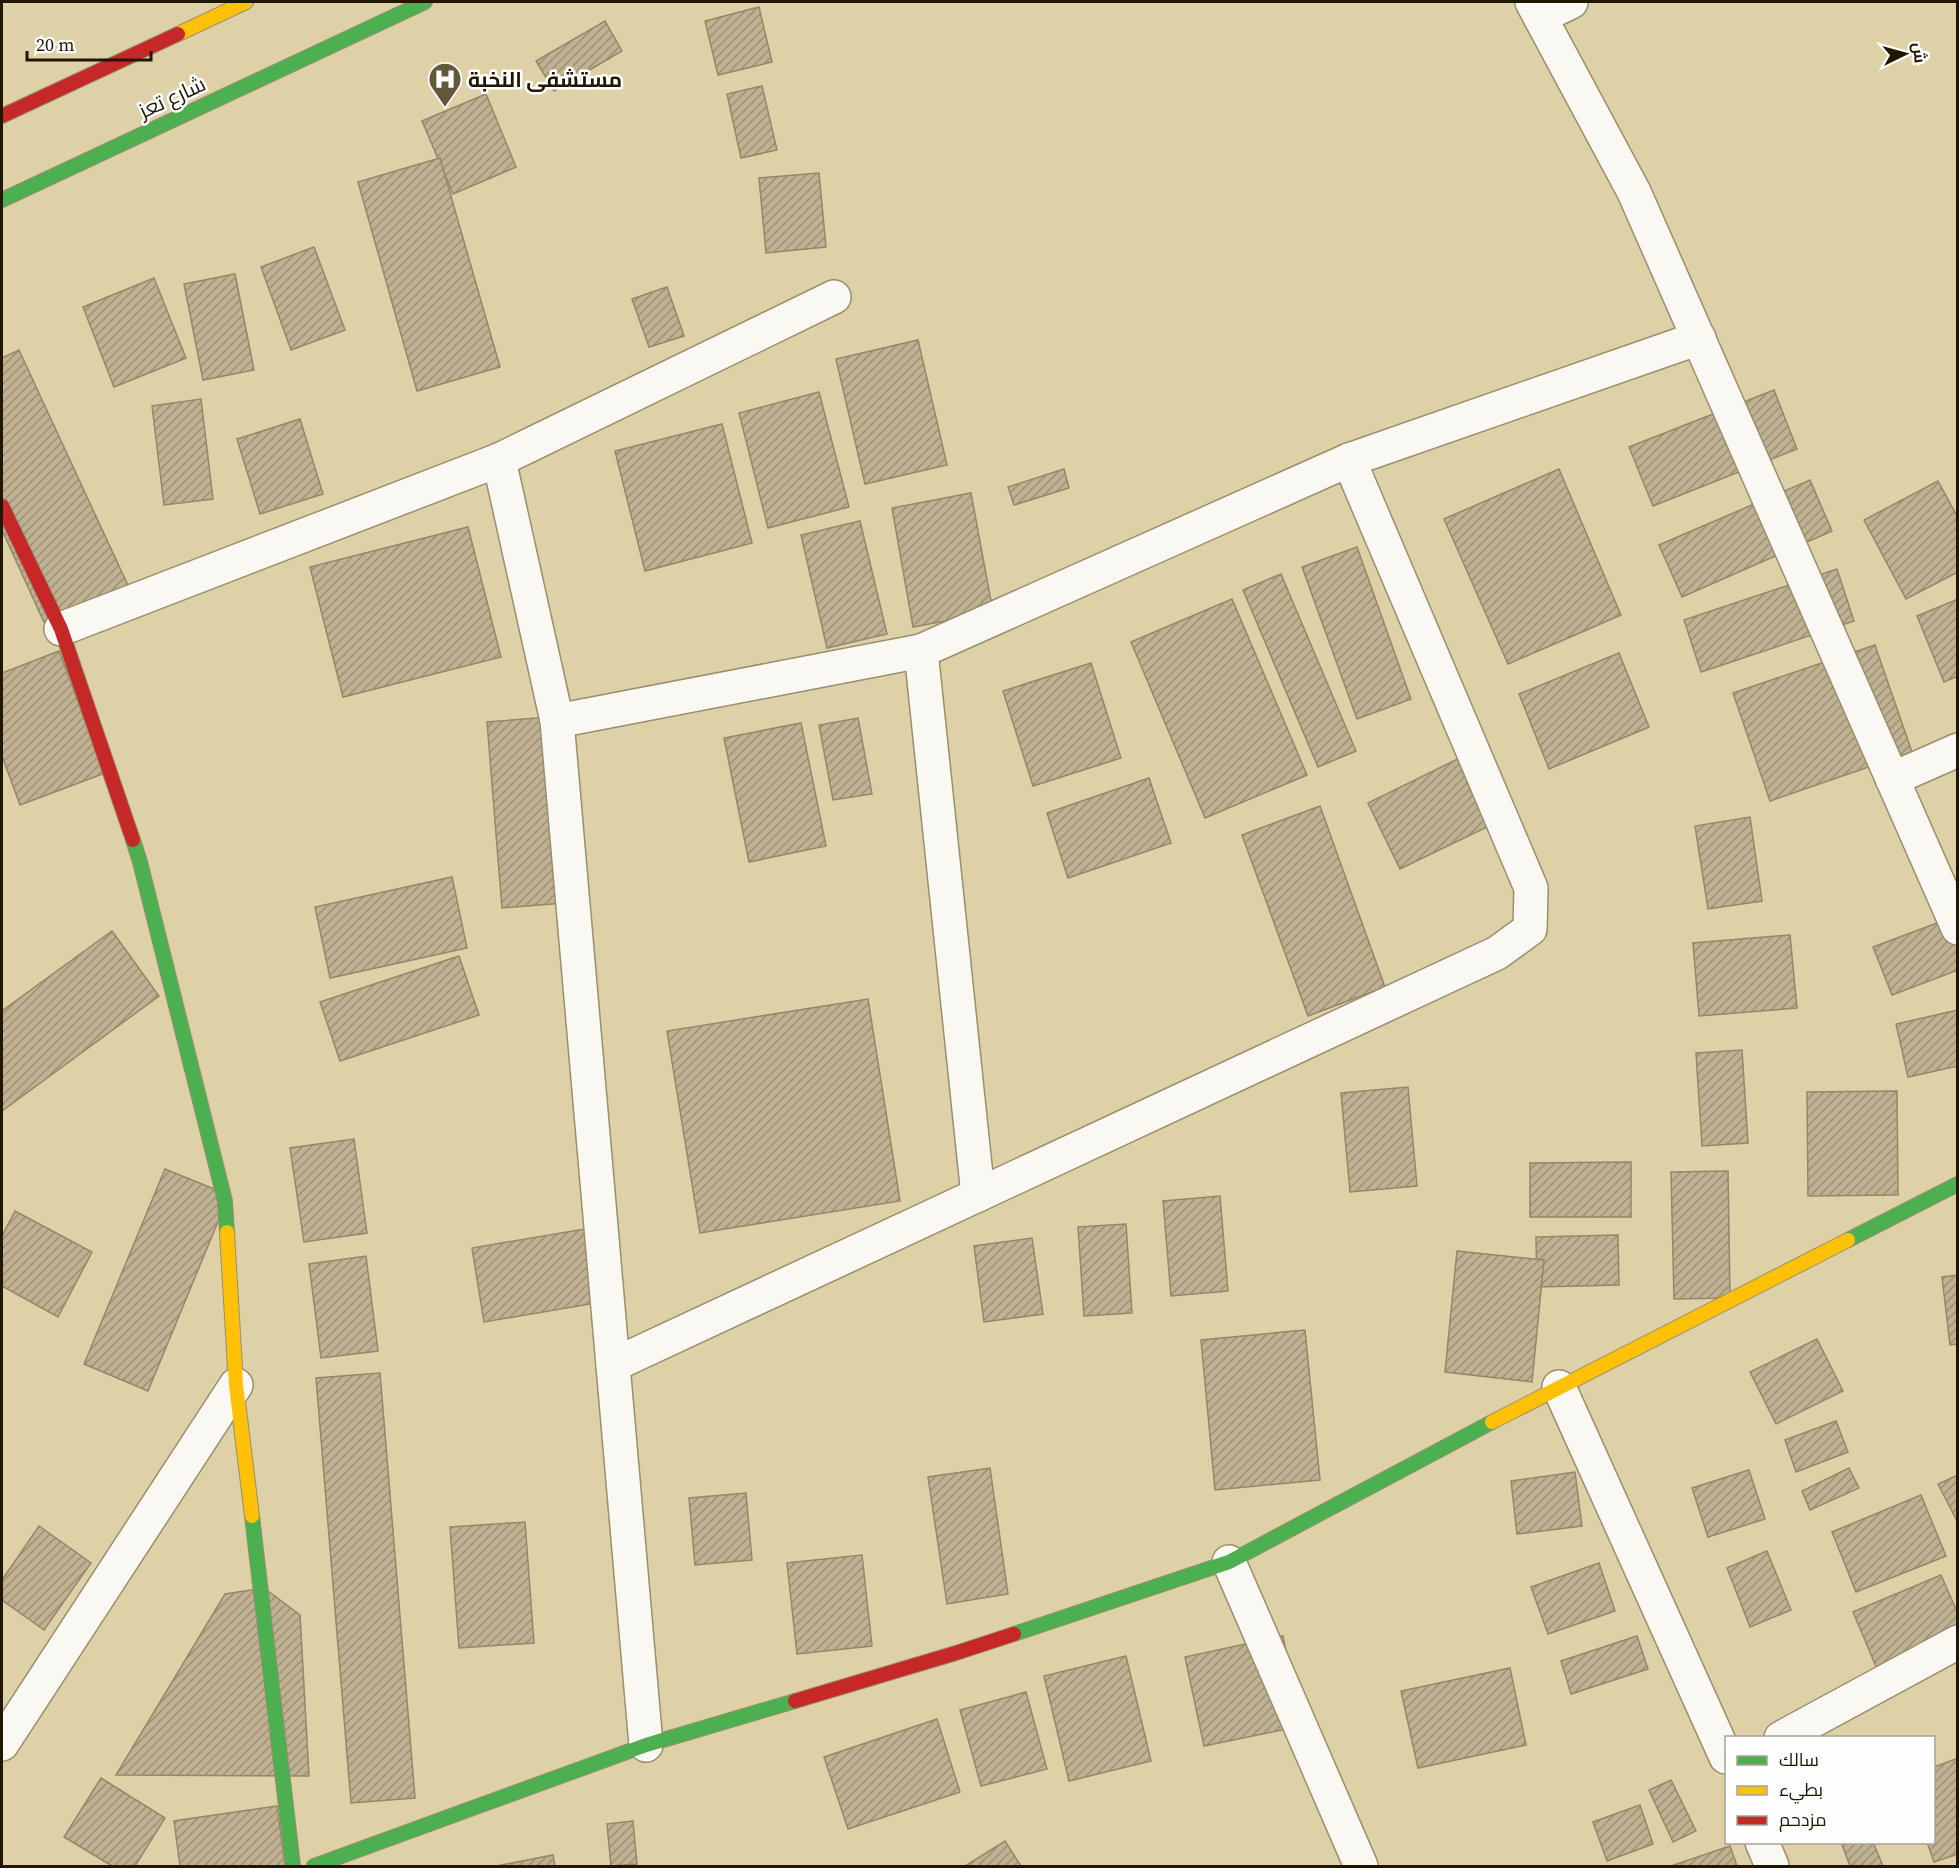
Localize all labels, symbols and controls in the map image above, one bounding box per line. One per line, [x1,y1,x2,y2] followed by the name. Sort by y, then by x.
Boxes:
[27,24,152,62] scale bar
[1875,24,1935,84] north arrow
[36,32,74,57] text: 20 m
[1908,42,1932,64] text: ش
[427,61,463,108] hospital icon: مستشفى النخبة
[468,65,622,94] place label: مستشفى النخبة
[133,69,210,126] street label: شارع تعز
[1725,1736,1935,1844] legend
[1779,1747,1819,1772] text: سالك
[1779,1777,1823,1804] text: بطيء
[1779,1807,1827,1832] text: مزدحم

